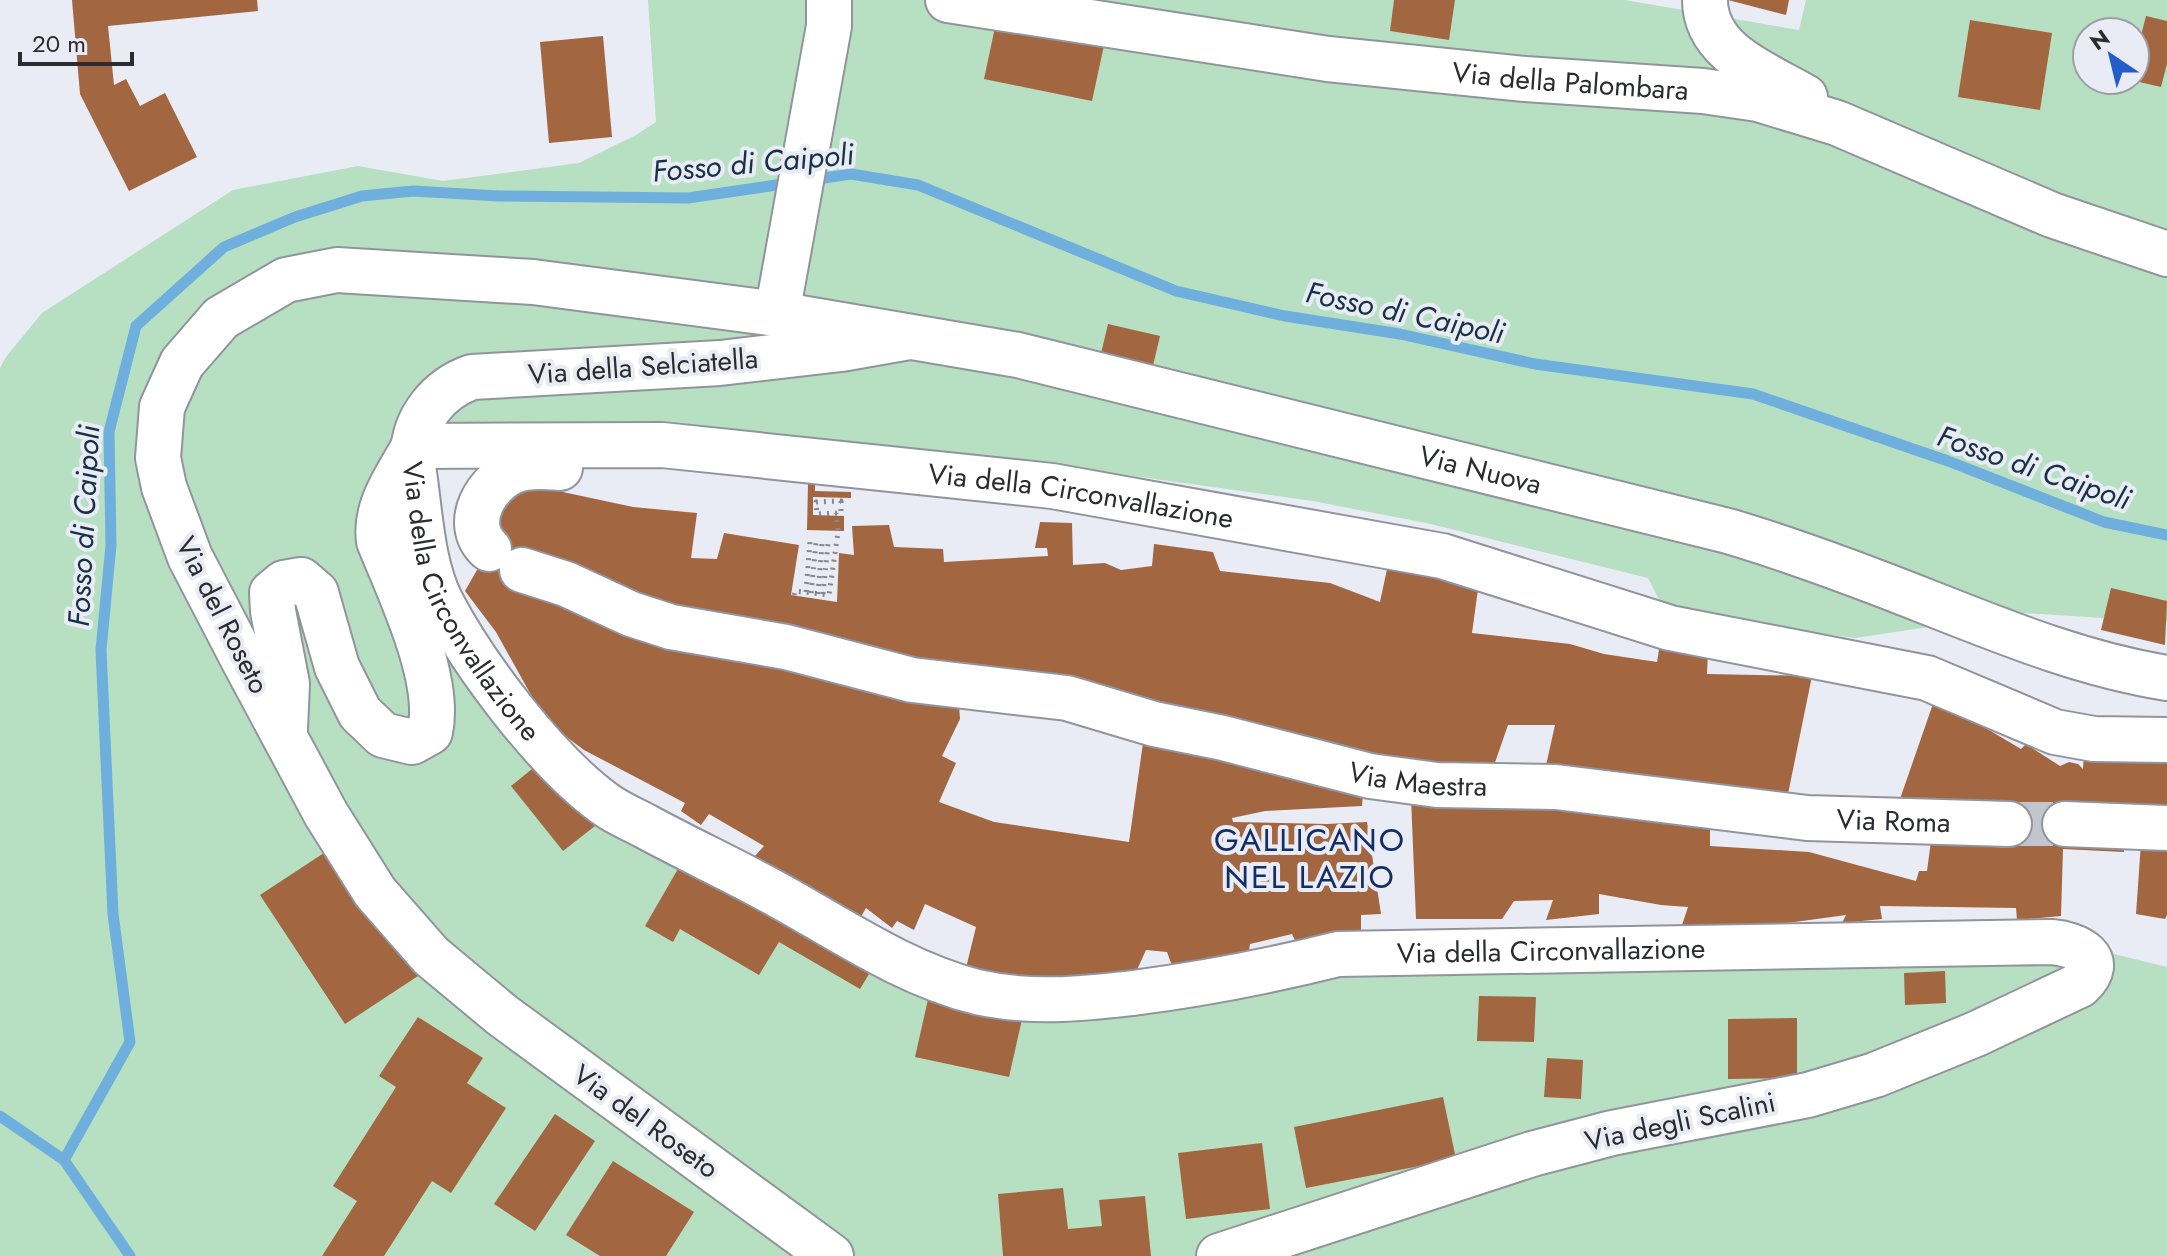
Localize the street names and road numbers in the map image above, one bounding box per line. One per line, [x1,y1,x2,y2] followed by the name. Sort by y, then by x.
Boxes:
[1450,52,1690,111] street label: Via della Palombara
[527,338,759,395] street label: Via della Selciatella
[1415,435,1546,505] street label: Via Nuova
[926,453,1237,539] street label: Via della Circonvallazione
[392,459,550,750] street label: Via della Circonvallazione
[165,530,280,701] street label: Via del Roseto
[1344,751,1488,807] street label: Via Maestra
[1836,799,1951,843] street label: Via Roma
[1397,928,1706,974] street label: Via della Circonvallazione
[564,1054,727,1188] street label: Via del Roseto
[1581,1081,1779,1162] street label: Via degli Scalini

